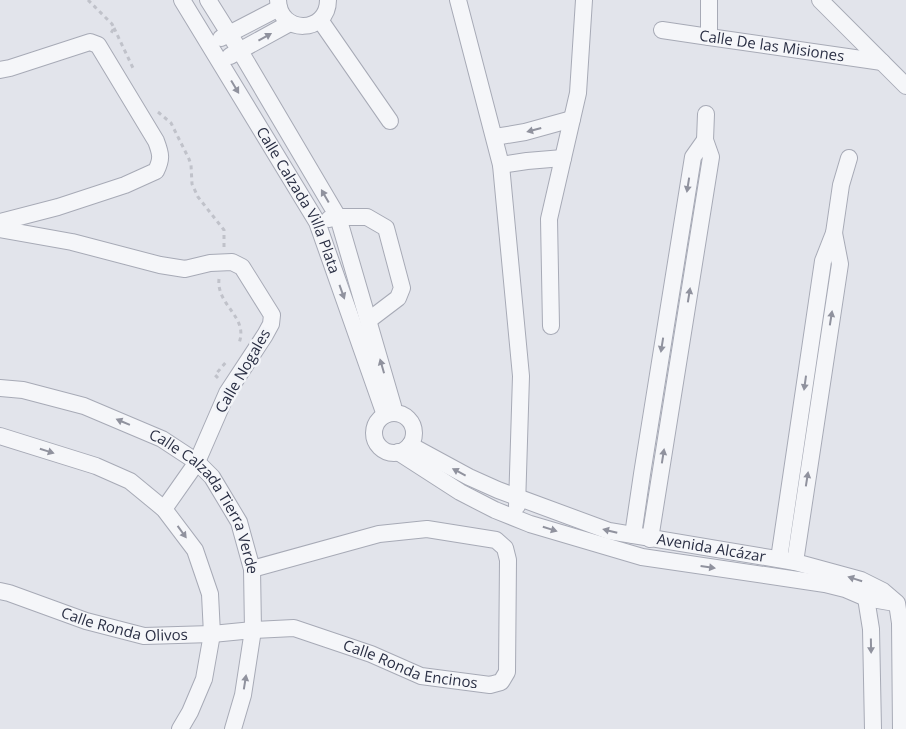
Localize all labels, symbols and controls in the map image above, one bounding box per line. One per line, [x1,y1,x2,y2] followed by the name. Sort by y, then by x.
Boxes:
[698,25,846,65] street label: Calle De las Misiones
[258,33,272,41] one-way arrow
[230,80,239,93] one-way arrow
[252,123,345,276] street label: Calle Calzada Villa Plata
[526,126,541,134] one-way arrow
[684,177,692,193] one-way arrow
[321,189,330,202] one-way arrow
[338,285,346,300] one-way arrow
[685,287,693,303] one-way arrow
[828,310,836,326] one-way arrow
[210,325,274,416] street label: Calle Nogales
[658,338,666,354] one-way arrow
[377,359,385,374] one-way arrow
[801,376,809,392] one-way arrow
[116,418,130,426] one-way arrow
[147,424,263,574] street label: Calle Calzada Tierra Verde
[39,447,54,455] one-way arrow
[659,447,667,463] one-way arrow
[453,467,466,476] one-way arrow
[803,470,811,486] one-way arrow
[177,525,187,539] one-way arrow
[543,526,558,534] one-way arrow
[603,526,618,534] one-way arrow
[656,528,768,566] street label: Avenida Alcázar
[700,563,716,571] one-way arrow
[848,574,863,582] one-way arrow
[59,602,188,645] street label: Calle Ronda Olivos
[341,634,479,692] street label: Calle Ronda Encinos
[868,639,876,655] one-way arrow
[241,673,249,689] one-way arrow

